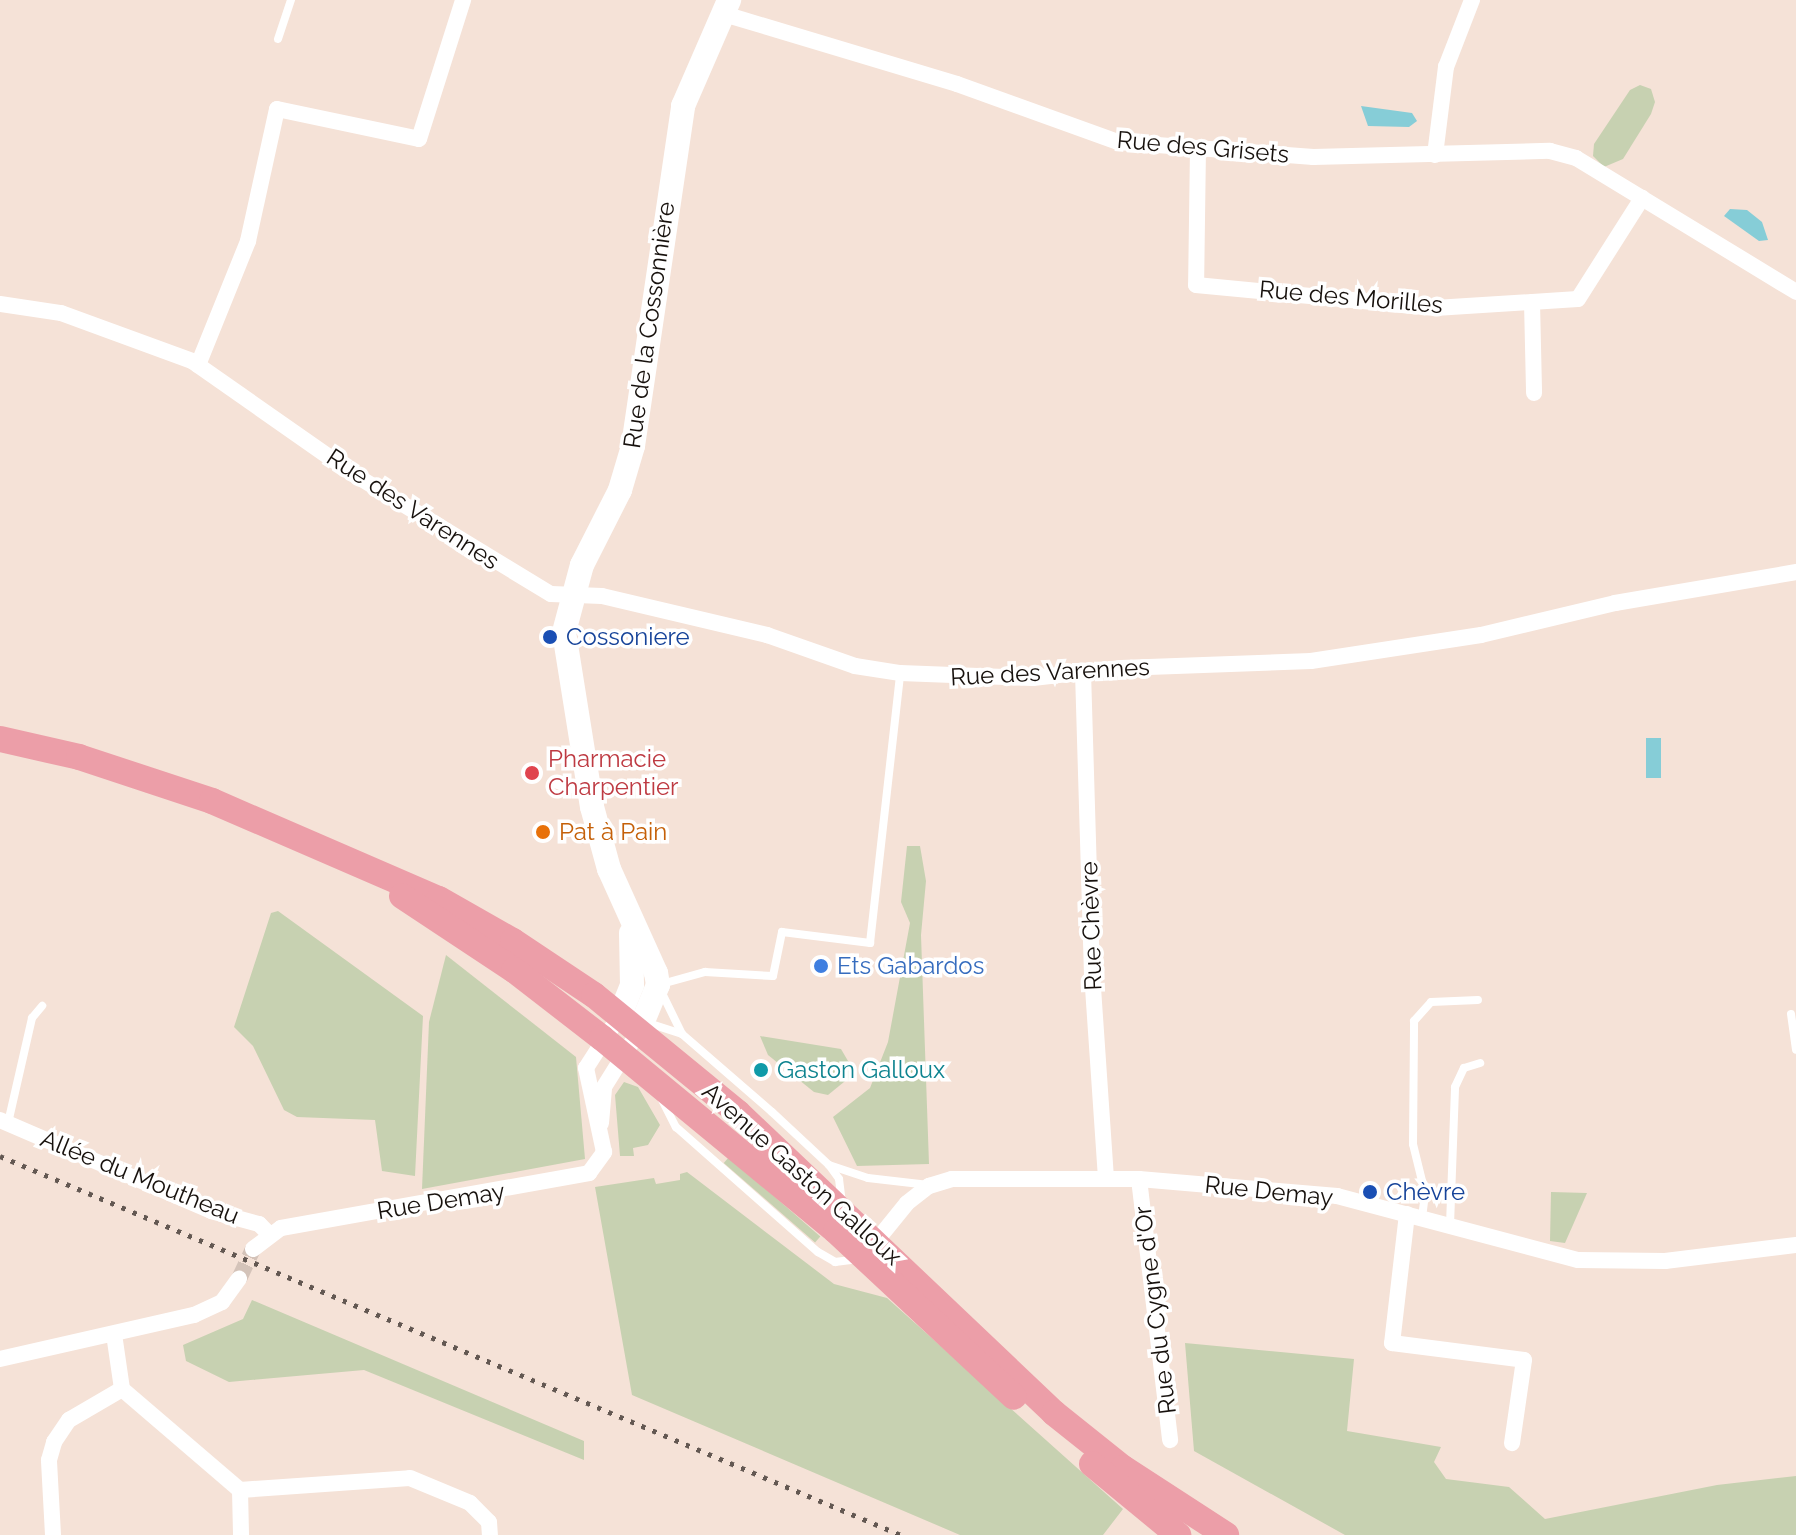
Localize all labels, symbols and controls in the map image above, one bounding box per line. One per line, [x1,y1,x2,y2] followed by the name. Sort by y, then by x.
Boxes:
[1116,125,1290,169] street label: Rue des Grisets
[617,200,681,450] street label: Rue de la Cossonnière
[1258,275,1444,319] street label: Rue des Morilles
[321,442,505,576] street label: Rue des Varennes
[566,623,690,651] place label: Cossoniere
[541,628,559,646] marker: Cossoniere
[949,652,1151,692] street label: Rue des Varennes
[548,745,679,801] place label: Pharmacie Charpentier
[523,764,541,782] marker: Pharmacie Charpentier
[559,818,667,846] place label: Pat à Pain
[534,823,552,841] marker: Pat à Pain
[1074,861,1108,991] street label: Rue Chèvre
[837,952,984,980] place label: Ets Gabardos
[812,957,830,975] marker: Ets Gabardos
[777,1056,945,1084] place label: Gaston Galloux
[752,1061,770,1079] marker: Gaston Galloux
[696,1077,908,1271] street label: Avenue Gaston Galloux
[36,1124,244,1230] street label: Allée du Moutheau
[1203,1170,1335,1212] street label: Rue Demay
[375,1177,507,1225] street label: Rue Demay
[1386,1178,1465,1206] place label: Chèvre
[1361,1183,1379,1201] marker: Chèvre
[1128,1204,1182,1416] street label: Rue du Cygne d'Or

